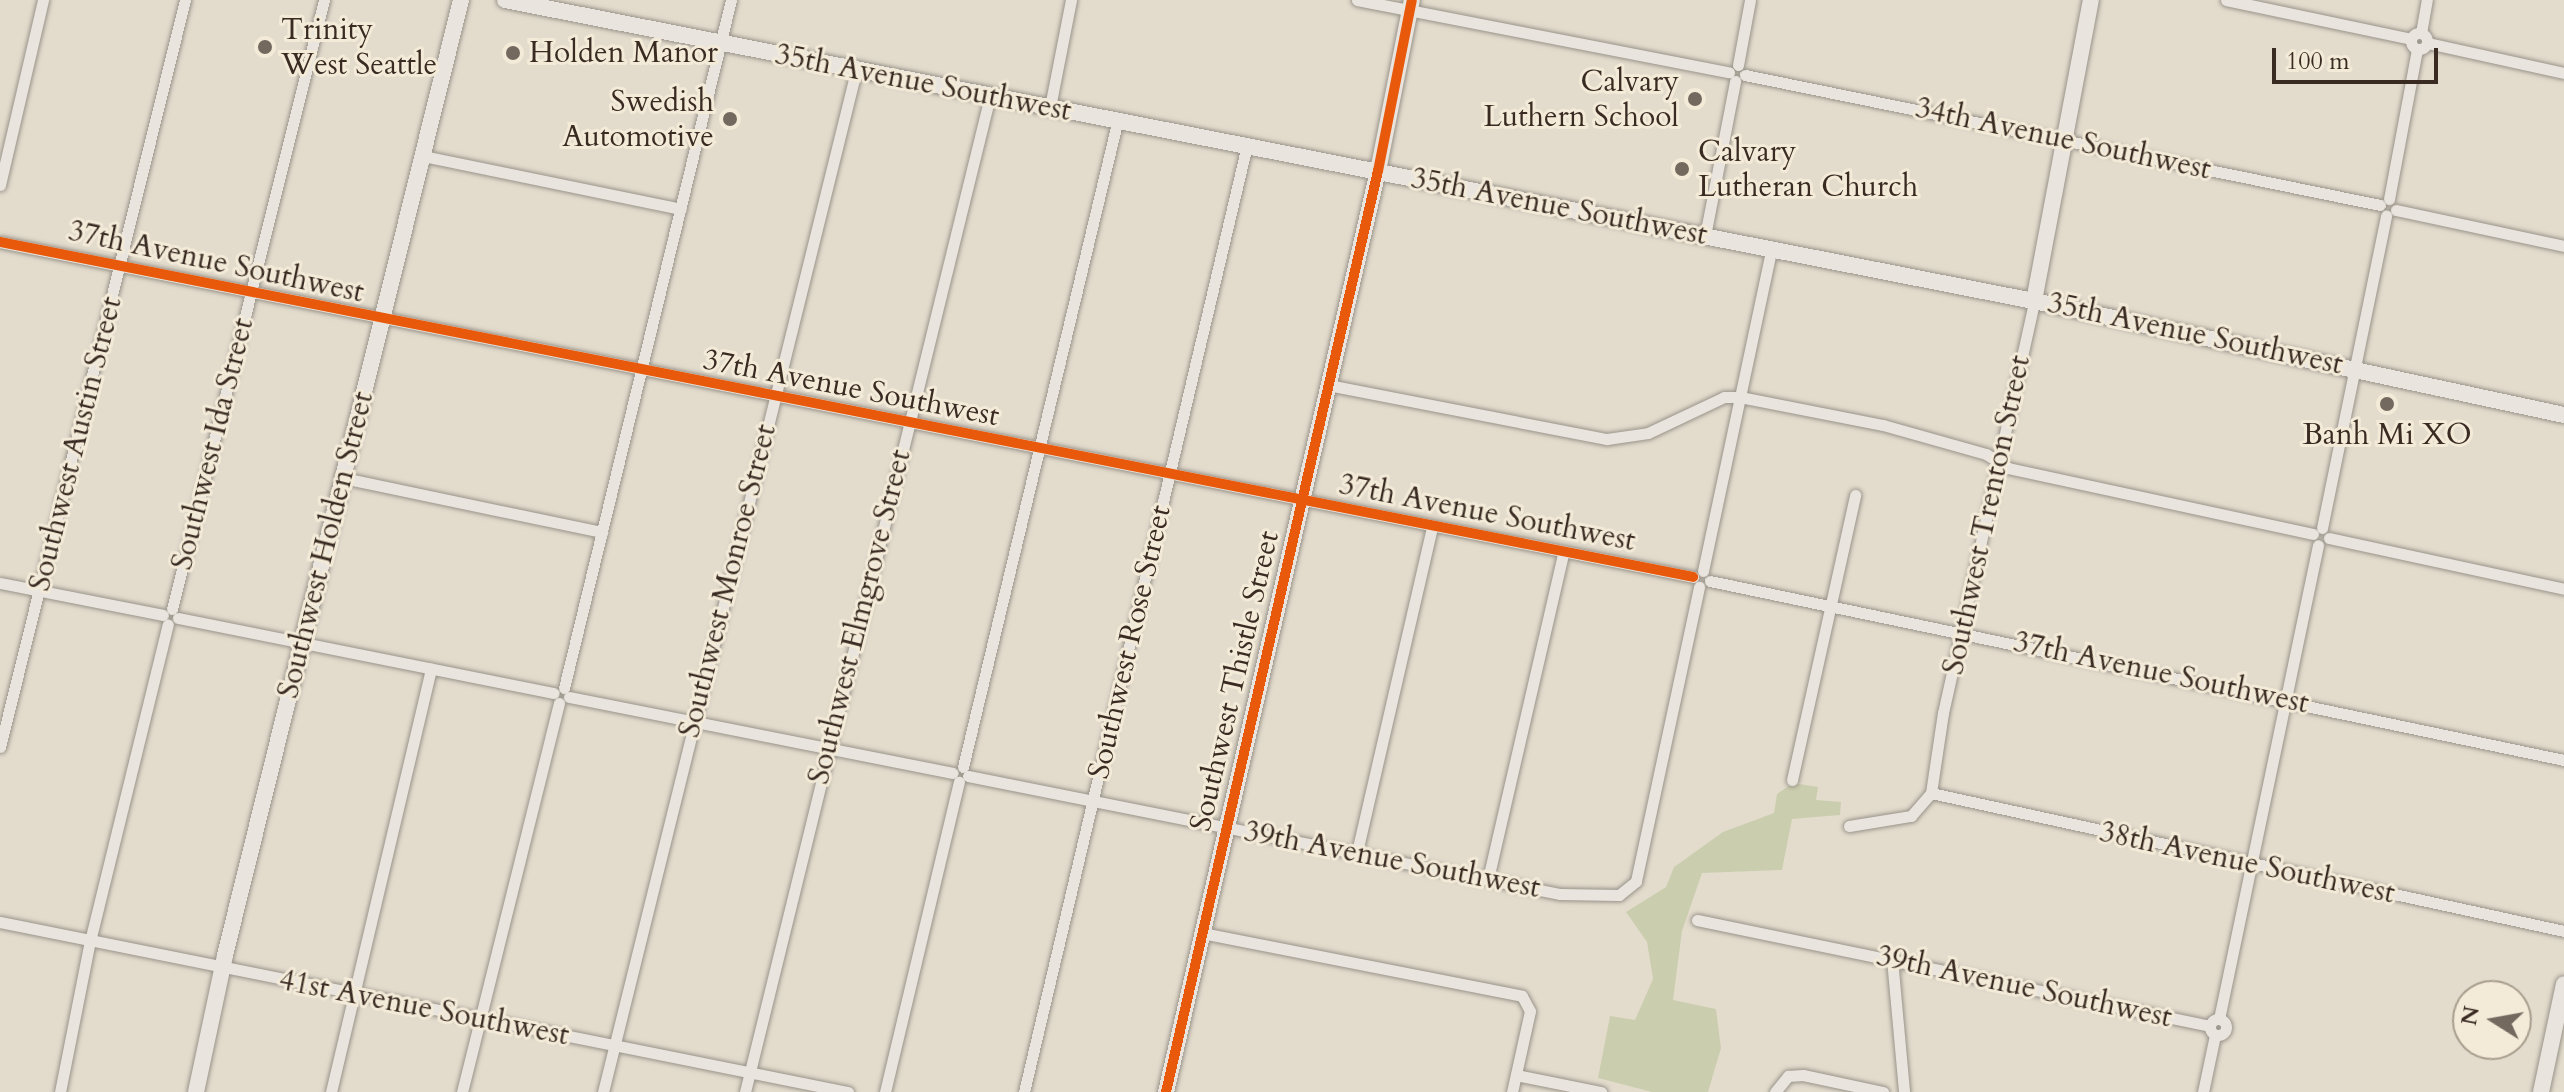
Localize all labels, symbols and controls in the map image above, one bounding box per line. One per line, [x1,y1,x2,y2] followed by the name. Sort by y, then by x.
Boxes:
[281,12,437,82] place label: Trinity West Seattle
[2276,32,2442,82] scale bar
[529,35,718,71] place label: Holden Manor
[772,37,1074,129] street label: 35th Avenue Southwest
[256,38,274,56] marker: Trinity West Seattle
[504,44,522,62] marker: Holden Manor
[2286,45,2350,78] text: 100 m
[1484,64,1679,134] place label: Calvary Luthern School
[562,84,714,154] place label: Swedish Automotive
[1686,90,1704,108] marker: Calvary Luthern School
[1912,90,2214,188] street label: 34th Avenue Southwest
[721,110,739,128] marker: Swedish Automotive
[1698,134,1918,204] place label: Calvary Lutheran Church
[1673,160,1691,178] marker: Calvary Lutheran Church
[1408,161,1710,253] street label: 35th Avenue Southwest
[65,213,367,311] street label: 37th Avenue Southwest
[2044,285,2346,383] street label: 35th Avenue Southwest
[22,293,130,595] street label: Southwest Austin Street
[164,314,262,574] street label: Southwest Ida Street
[700,342,1002,434] street label: 37th Avenue Southwest
[1936,352,2038,678] street label: Southwest Trenton Street
[270,388,382,702] street label: Southwest Holden Street
[2378,395,2396,413] marker: Banh Mi XO
[2302,417,2472,453] place label: Banh Mi XO
[672,421,784,741] street label: Southwest Monroe Street
[801,446,919,788] street label: Southwest Elmgrove Street
[1336,467,1638,559] street label: 37th Avenue Southwest
[1081,502,1179,782] street label: Southwest Rose Street
[1183,527,1287,835] street label: Southwest Thistle Street
[2010,624,2312,722] street label: 37th Avenue Southwest
[1241,814,1543,906] street label: 39th Avenue Southwest
[2096,814,2398,912] street label: 38th Avenue Southwest
[1873,938,2175,1036] street label: 39th Avenue Southwest
[276,962,572,1054] street label: 41st Avenue Southwest
[2452,980,2532,1060] north arrow
[2454,1004,2487,1028] text: N

